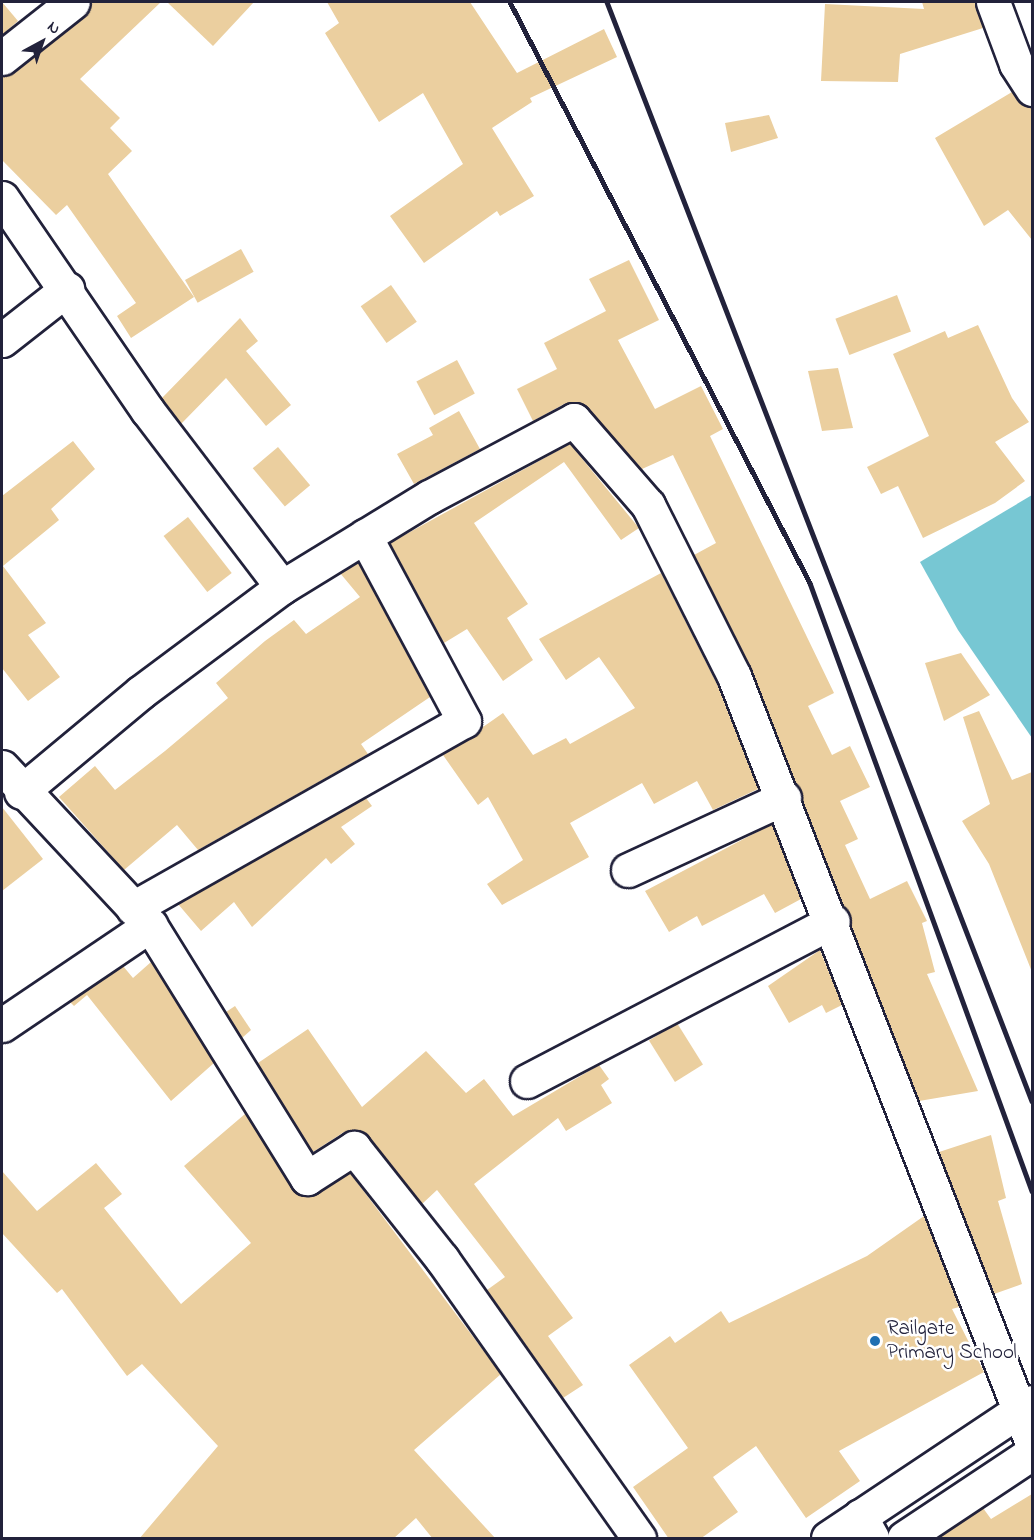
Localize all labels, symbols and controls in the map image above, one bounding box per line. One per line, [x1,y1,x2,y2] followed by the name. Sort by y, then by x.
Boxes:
[12,12,72,72] north arrow
[42,16,65,41] text: N
[887,1316,1017,1366] place label: Railgate Primary School
[868,1334,882,1348] marker: Railgate Primary School

